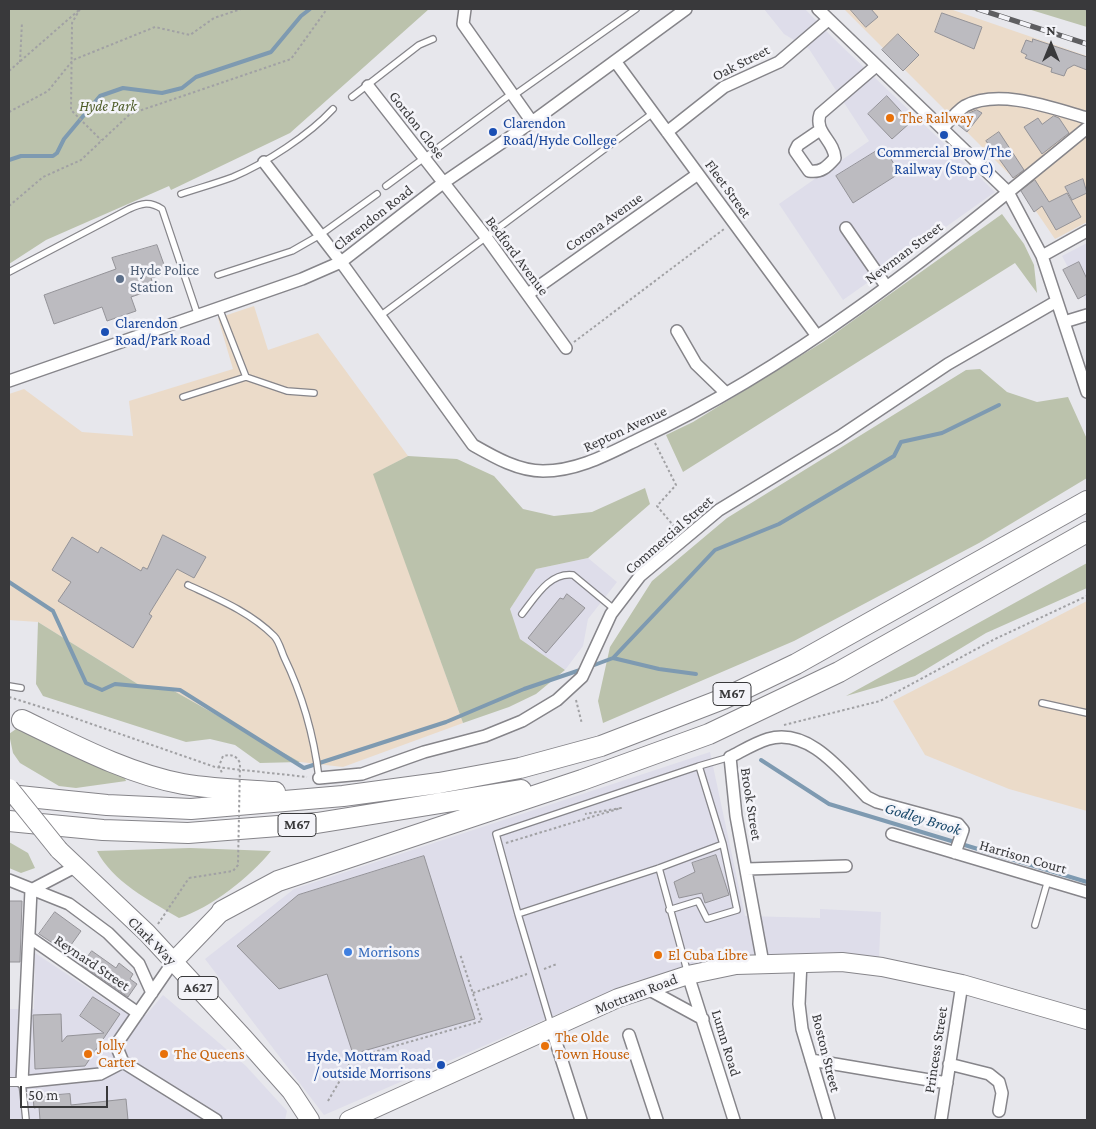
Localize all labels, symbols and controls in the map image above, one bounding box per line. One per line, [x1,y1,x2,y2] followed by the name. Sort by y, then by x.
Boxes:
[1026,20,1076,70] north arrow
[1046,22,1056,38] text: N
[709,41,773,85] street label: Oak Street
[385,88,449,162] street label: Gordon Close
[79,97,137,115] park label: Hyde Park
[900,109,973,127] place label: The Railway
[884,112,896,124] marker: The Railway
[503,114,617,149] place label: Clarendon Road/Hyde College
[487,126,499,138] marker: Clarendon Road/Hyde College
[938,129,950,141] marker: Commercial Brow/The Railway (Stop C)
[877,143,1011,178] place label: Commercial Brow/The Railway (Stop C)
[701,156,755,222] street label: Fleet Street
[330,181,416,255] street label: Clarendon Road
[562,189,646,255] street label: Corona Avenue
[481,213,553,299] street label: Bedford Avenue
[862,218,946,288] street label: Newman Street
[130,261,199,296] place label: Hyde Police Station
[114,273,126,285] marker: Hyde Police Station
[115,314,210,349] place label: Clarendon Road/Park Road
[99,326,111,338] marker: Clarendon Road/Park Road
[580,402,670,456] street label: Repton Avenue
[621,492,717,578] street label: Commercial Street
[713,682,751,706] road number: M67
[736,766,766,842] street label: Brook Street
[882,798,964,840] water label: Godley Brook
[278,814,316,836] road number: M67
[977,836,1069,878] street label: Harrison Court
[124,913,180,969] street label: Clark Way
[51,931,133,995] street label: Reynard Street
[358,943,420,961] place label: Morrisons
[342,946,354,958] marker: Morrisons
[668,946,748,964] place label: El Cuba Libre
[652,949,664,961] marker: El Cuba Libre
[592,970,680,1018] street label: Mottram Road
[178,976,218,1000] road number: A627
[920,1005,952,1095] street label: Princess Street
[707,1008,745,1078] street label: Lumn Road
[808,1012,844,1094] street label: Boston Street
[555,1028,630,1063] place label: The Olde Town House
[98,1036,136,1071] place label: Jolly Carter
[539,1040,551,1052] marker: The Olde Town House
[174,1045,245,1063] place label: The Queens
[307,1047,431,1082] place label: Hyde, Mottram Road / outside Morrisons
[82,1048,94,1060] marker: Jolly Carter
[158,1048,170,1060] marker: The Queens
[435,1059,447,1071] marker: Hyde, Mottram Road / outside Morrisons
[22,1076,110,1108] scale bar
[28,1087,58,1103] text: 50 m

